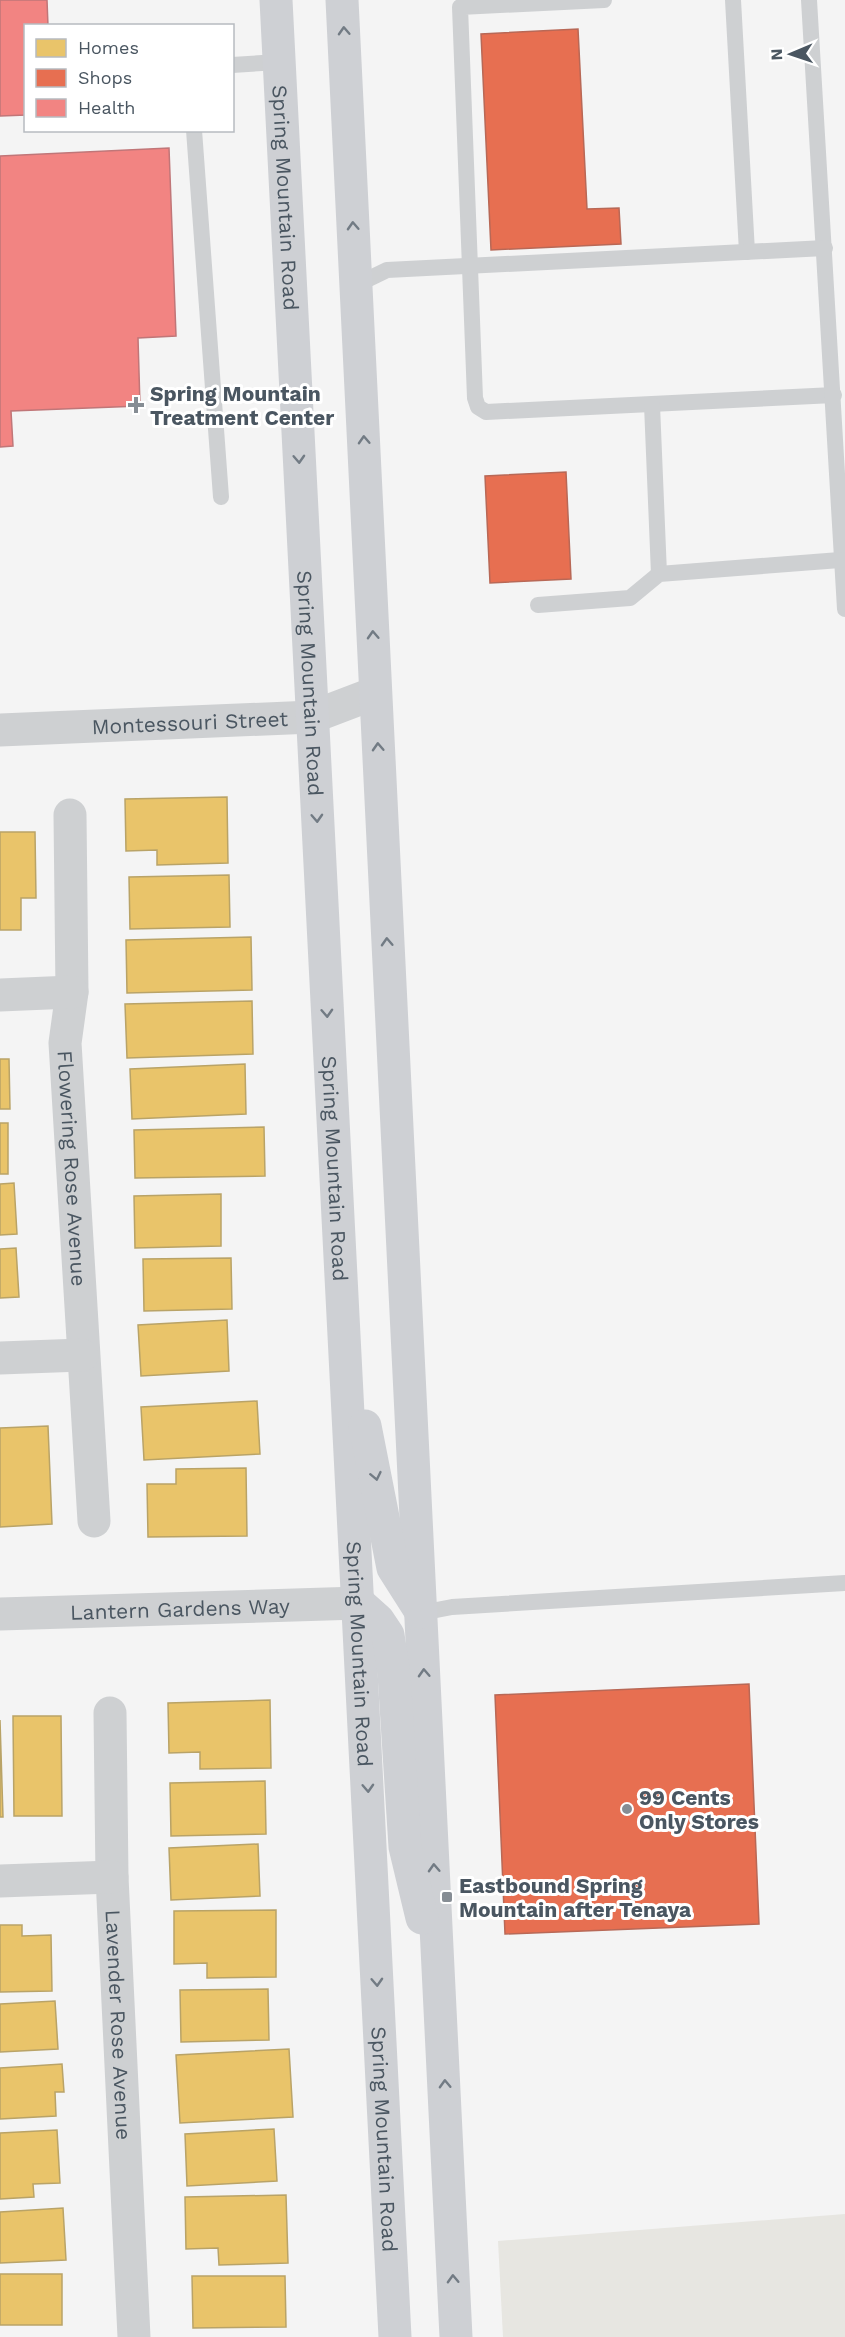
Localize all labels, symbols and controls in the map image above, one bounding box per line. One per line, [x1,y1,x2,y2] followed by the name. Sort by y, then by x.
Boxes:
[24,24,234,132] legend
[761,24,821,84] north arrow
[337,27,350,36] one-way arrow
[78,37,139,58] text: Homes
[767,48,786,61] text: N
[78,67,132,88] text: Shops
[268,84,304,311] street label: Spring Mountain Road
[78,97,135,118] text: Health
[347,222,360,231] one-way arrow
[150,381,334,430] place label: Spring Mountain Treatment Center
[127,396,145,414] marker: Spring Mountain Treatment Center
[357,435,370,444] one-way arrow
[292,454,305,463] one-way arrow
[293,570,329,797] street label: Spring Mountain Road
[366,630,379,639] one-way arrow
[91,706,289,739] street label: Montessouri Street
[371,742,384,751] one-way arrow
[311,813,324,822] one-way arrow
[381,937,394,946] one-way arrow
[320,1008,333,1017] one-way arrow
[53,1050,92,1287] street label: Flowering Rose Avenue
[317,1055,354,1282] street label: Spring Mountain Road
[368,1470,381,1480] one-way arrow
[342,1540,378,1767] street label: Spring Mountain Road
[70,1593,290,1624] street label: Lantern Gardens Way
[418,1669,431,1678] one-way arrow
[361,1783,374,1792] one-way arrow
[639,1785,759,1834] place label: 99 Cents Only Stores
[620,1802,634,1816] marker: 99 Cents Only Stores
[428,1863,441,1872] one-way arrow
[459,1873,692,1922] place label: Eastbound Spring Mountain after Tenaya
[440,1890,454,1904] marker: Eastbound Spring Mountain after Tenaya
[101,1909,137,2141] street label: Lavender Rose Avenue
[371,1978,384,1987] one-way arrow
[367,2026,403,2253] street label: Spring Mountain Road
[438,2079,451,2088] one-way arrow
[447,2274,460,2283] one-way arrow

